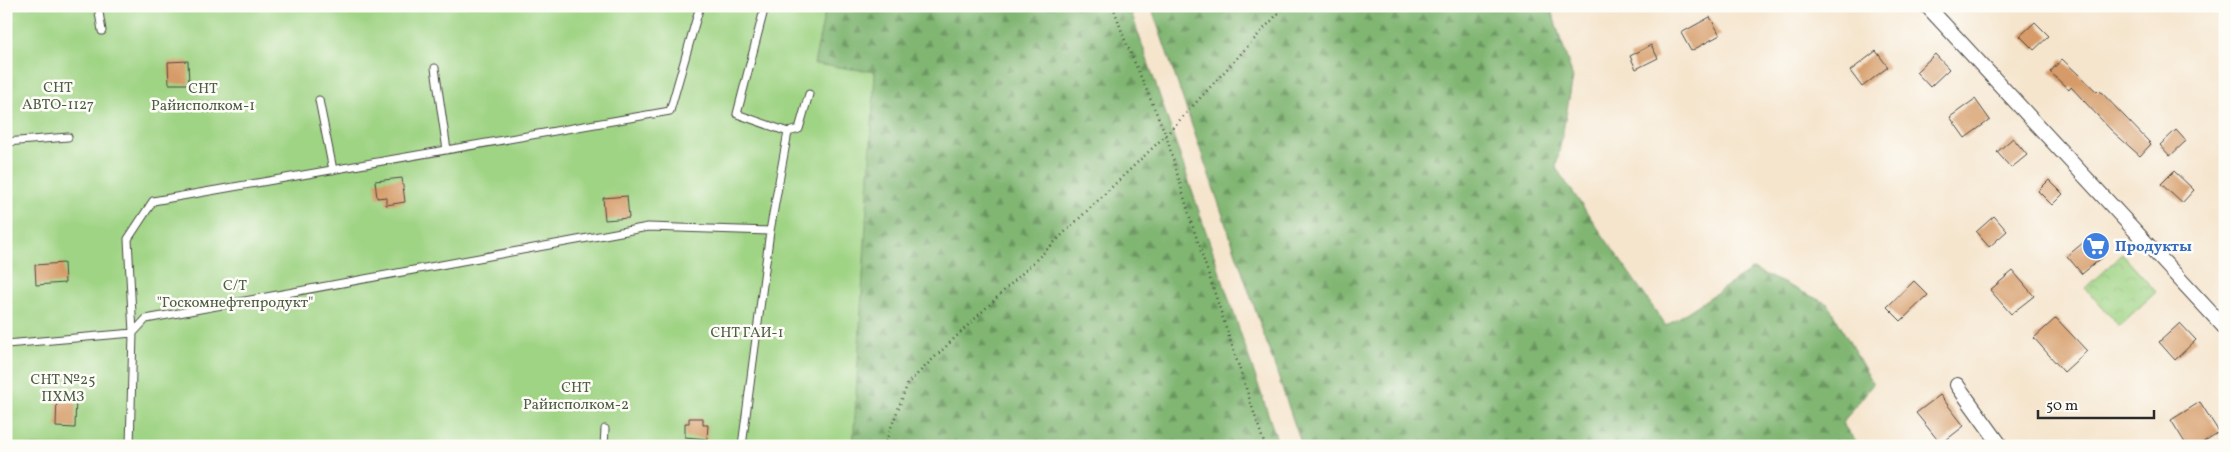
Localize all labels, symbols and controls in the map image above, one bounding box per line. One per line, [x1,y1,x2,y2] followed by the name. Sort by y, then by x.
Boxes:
[22,78,94,116] park label: СНТ АВТО-1127
[151,79,255,117] park label: СНТ Райисполком-1
[2081,231,2111,261] supermarket icon: Продукты
[2115,237,2192,258] place label: Продукты
[157,276,313,314] park label: С/Т "Госкомнефтепродукт"
[711,323,783,344] park label: СНТ ГАИ-1
[31,370,95,408] park label: СНТ №25 ПХМЗ
[523,378,629,416] park label: СНТ Райисполком-2
[2038,387,2155,419] scale bar
[2046,396,2078,417] text: 50 m

